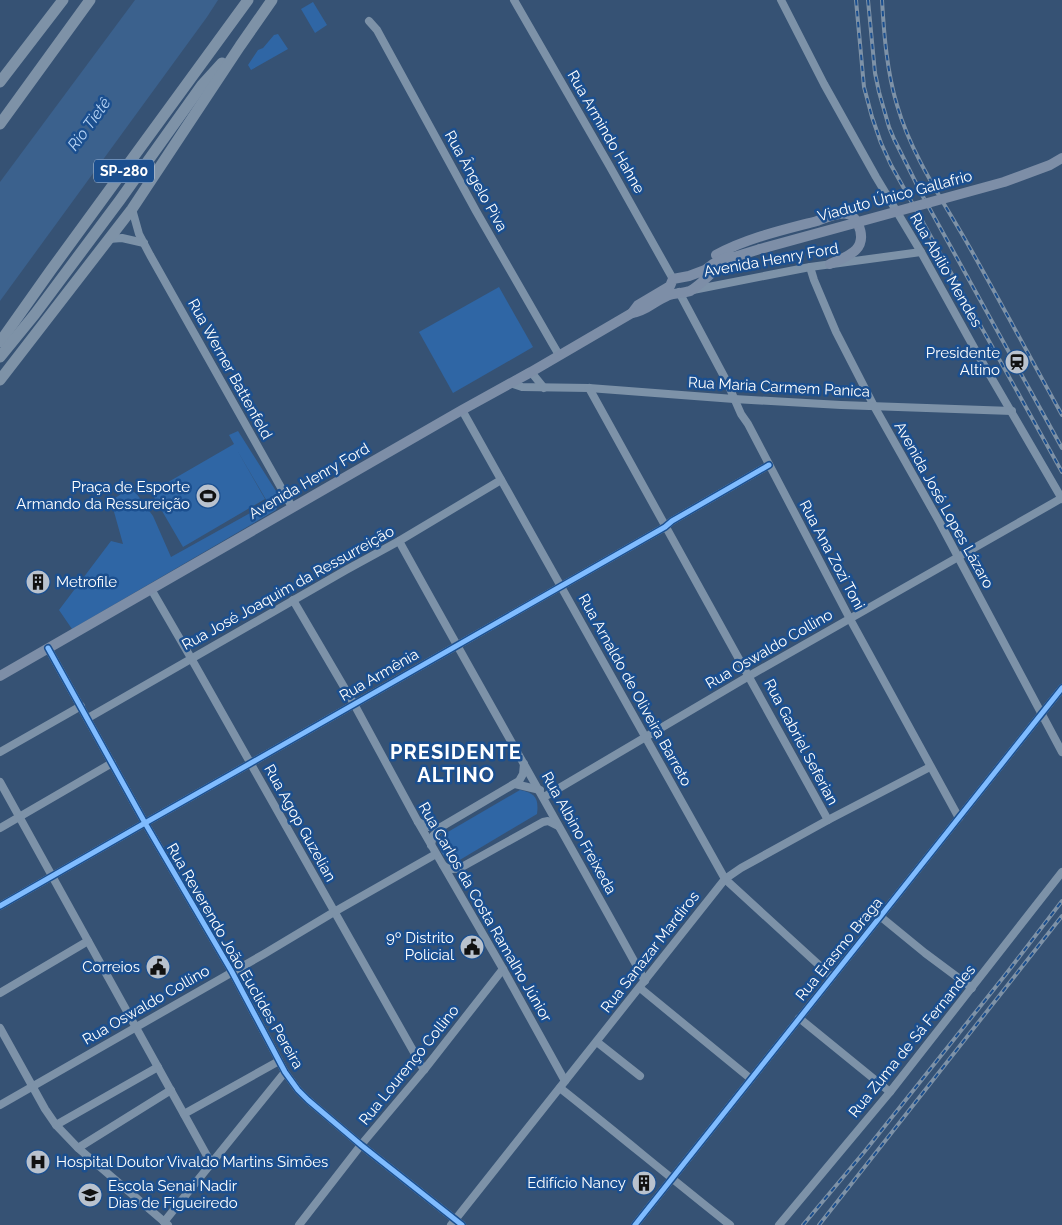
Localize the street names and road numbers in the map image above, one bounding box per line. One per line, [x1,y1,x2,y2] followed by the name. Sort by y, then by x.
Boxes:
[563,67,649,197] street label: Rua Armindo Hahne
[441,127,511,235] street label: Rua Ângelo Piva
[94,160,154,182] road number: SP-280
[816,167,974,225] street label: Viaduto Único Gallafrio
[906,210,986,330] street label: Rua Abílio Mendes
[702,239,840,281] street label: Avenida Henry Ford
[184,296,276,442] street label: Rua Werner Battenfeld
[688,373,870,401] street label: Rua Maria Carmem Panica
[891,418,997,592] street label: Avenida José Lopes Lázaro
[245,439,373,523] street label: Avenida Henry Ford
[796,497,868,613] street label: Rua Ana Zozi Toni
[179,522,397,654] street label: Rua José Joaquim da Ressurreição
[574,591,696,789] street label: Rua Arnaldo de Oliveira Barreto
[702,605,836,693] street label: Rua Oswaldo Collino
[336,645,422,705] street label: Rua Armênia
[760,676,842,808] street label: Rua Gabriel Seferian
[260,761,340,885] street label: Rua Agop Guzelian
[538,769,620,897] street label: Rua Albino Freixeda
[415,799,556,1026] street label: Rua Carlos da Costa Ramalho Júnior
[163,840,307,1072] street label: Rua Reverendo João Euclides Pereira
[597,888,703,1016] street label: Rua Sanazar Mardiros
[792,894,886,1004] street label: Rua Erasmo Braga
[79,961,213,1049] street label: Rua Oswaldo Collino
[845,961,979,1121] street label: Rua Zuma de Sá Fernandes
[355,1001,463,1128] street label: Rua Lourenço Collino

